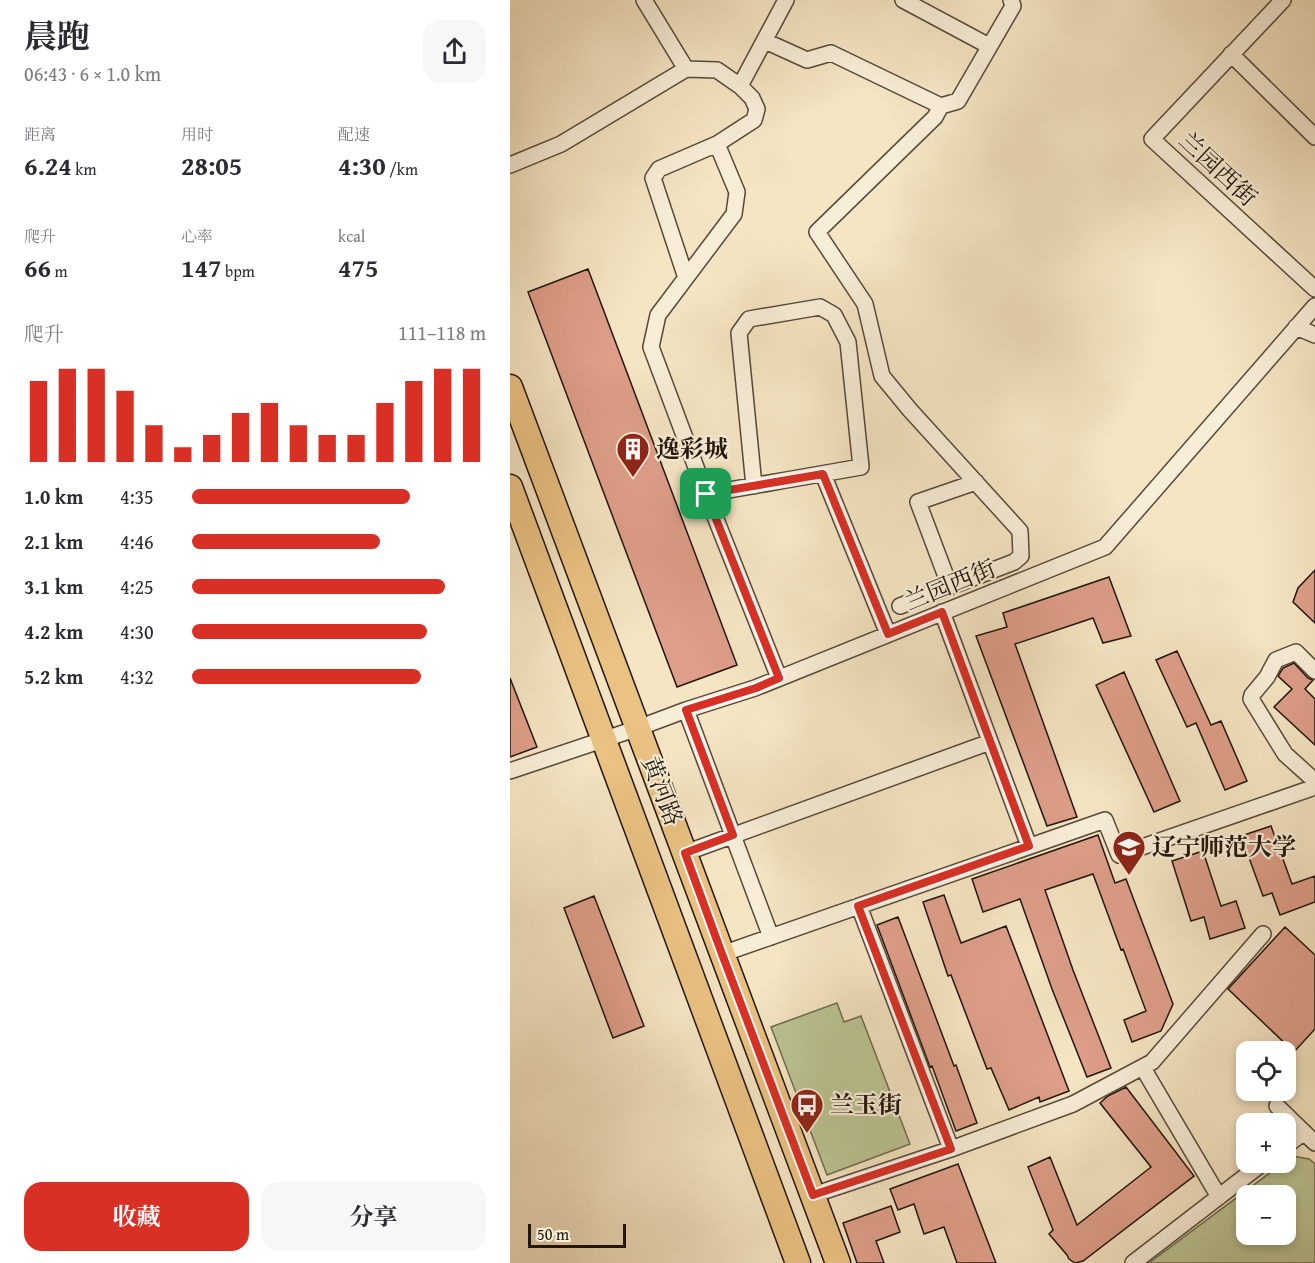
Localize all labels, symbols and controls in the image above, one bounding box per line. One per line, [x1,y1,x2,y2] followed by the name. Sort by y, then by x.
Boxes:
[24,12,90,60] text: 晨跑
[423,20,486,83] button: share
[24,59,161,88] text: 06:43 · 6 × 1.0 km
[24,122,56,146] text: 距离
[181,122,213,146] text: 用时
[338,122,370,146] text: 配速
[1171,123,1265,214] street label: 兰园西街
[24,146,72,185] text: 6.24
[181,146,242,185] text: 28:05
[338,146,386,185] text: 4:30
[72,157,96,181] text: km
[386,157,418,181] text: /km
[24,224,56,248] text: 爬升
[181,224,213,248] text: 心率
[338,224,365,248] text: kcal
[24,248,51,287] text: 66
[181,248,221,287] text: 147
[338,248,378,287] text: 475
[51,259,68,283] text: m
[221,259,255,283] text: bpm
[398,318,486,347] text: 111–118 m
[24,319,64,348] text: 爬升
[615,431,651,478] building icon: 逸彩城
[656,431,728,466] place label: 逸彩城
[680,468,731,519] pin
[689,477,722,510] icon: arrive
[24,482,83,511] text: 1.0 km
[120,482,154,511] text: 4:35
[24,527,83,556] text: 2.1 km
[120,527,154,556] text: 4:46
[899,550,1001,619] street label: 兰园西街
[24,572,83,601] text: 3.1 km
[120,572,154,601] text: 4:25
[24,617,83,646] text: 4.2 km
[120,617,154,646] text: 4:30
[24,662,83,691] text: 5.2 km
[120,662,154,691] text: 4:32
[633,751,692,831] street label: 黄河路
[1111,829,1147,876] school or university icon: 辽宁师范大学
[1152,829,1296,864] place label: 辽宁师范大学
[1236,1041,1296,1245] map controls
[1236,1041,1296,1101] button: locate
[789,1087,825,1134] bus stop icon: 兰玉街
[830,1087,902,1122] place label: 兰玉街
[1236,1113,1296,1173] button: +
[24,1182,249,1251] button: 收藏
[261,1182,486,1251] button: 分享
[1236,1185,1296,1245] button: −
[528,1221,626,1248] scale bar
[537,1222,569,1246] text: 50 m

